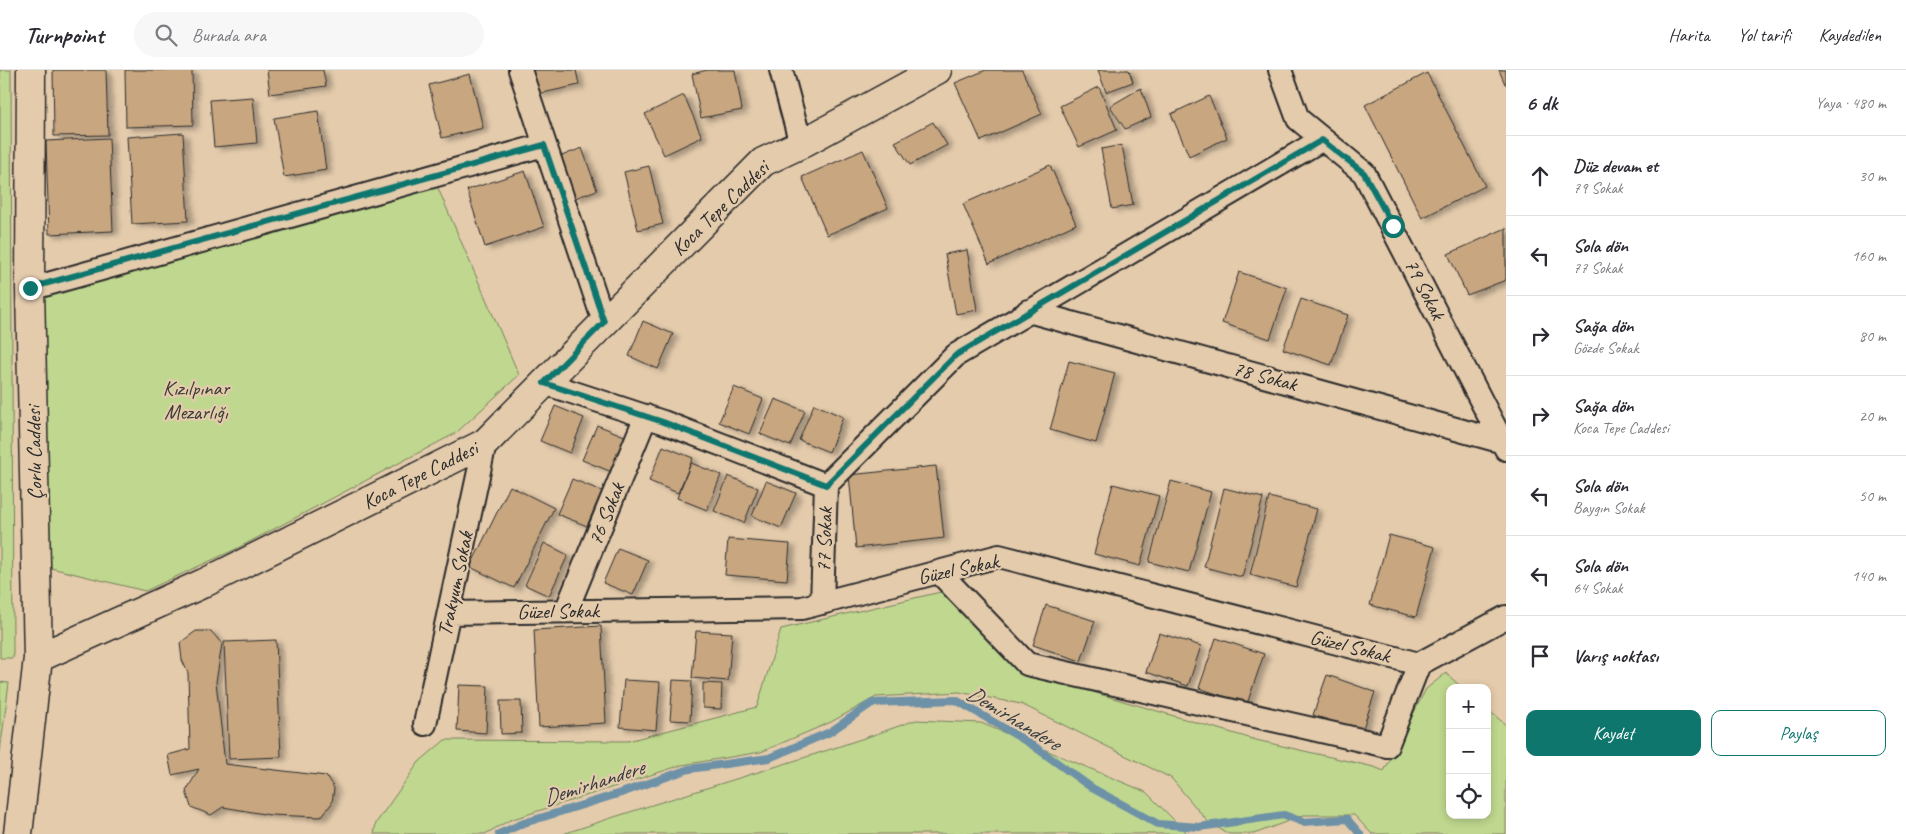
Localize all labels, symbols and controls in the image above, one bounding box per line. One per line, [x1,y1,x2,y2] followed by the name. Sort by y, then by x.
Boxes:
[134,12,484,57] search box
[25,20,104,50] text: Turnpoint
[152,21,180,49] icon: search
[192,23,266,47] text: Burada ara
[1669,24,1710,46] text: Harita
[1738,24,1791,46] text: Yol tarifi
[1819,24,1881,46] text: Kaydedilen
[1526,90,1557,116] text: 6 dk
[1815,93,1886,113] text: Yaya · 480 m
[666,153,777,261] street label: Koca Tepe Caddesi
[1573,154,1658,178] text: Düz devam et
[1526,162,1554,190] icon: ahead
[1859,166,1886,186] text: 30 m
[1573,178,1623,198] text: 79 Sokak
[1382,215,1405,238] route start
[1573,234,1628,258] text: Sola dön
[1526,242,1554,270] icon: left
[1852,246,1886,266] text: 160 m
[1399,254,1452,325] street label: 79 Sokak
[1573,258,1623,278] text: 77 Sokak
[19,277,42,300] route end
[1573,314,1634,338] text: Sağa dön
[1526,322,1554,350] icon: right
[1859,326,1886,346] text: 80 m
[1573,338,1639,358] text: Gözde Sokak
[1230,355,1301,397] street label: 78 Sokak
[163,375,231,425] park label: Kızılpınar Mezarlığı
[1573,394,1634,418] text: Sağa dön
[20,402,48,500] street label: Çorlu Caddesi
[1526,402,1554,430] icon: right
[1859,406,1886,426] text: 20 m
[1573,418,1669,438] text: Koca Tepe Caddesi
[358,433,485,515] street label: Koca Tepe Caddesi
[1573,474,1628,498] text: Sola dön
[582,478,631,549] street label: 76 Sokak
[1526,482,1554,510] icon: left
[1859,486,1886,506] text: 50 m
[1573,498,1645,518] text: Baygın Sokak
[810,506,838,573] street label: 77 Sokak
[431,528,479,639] street label: Trakyum Sokak
[915,547,1003,590] street label: Güzel Sokak
[1573,554,1628,578] text: Sola dön
[1526,562,1554,590] icon: left
[1852,566,1886,586] text: 140 m
[1573,578,1623,598] text: 64 Sokak
[517,597,601,625] street label: Güzel Sokak
[1307,624,1395,669] street label: Güzel Sokak
[1526,642,1554,670] icon: arrive
[1573,644,1658,668] text: Varış noktası
[962,679,1069,759] water label: Demirhandere
[1446,684,1491,819] map controls
[1446,684,1491,729] button: +
[1526,710,1701,756] button: Kaydet
[1711,710,1886,756] button: Paylaş
[1446,729,1491,774] button: −
[539,752,651,812] water label: Demirhandere
[1446,774,1491,819] button: locate

